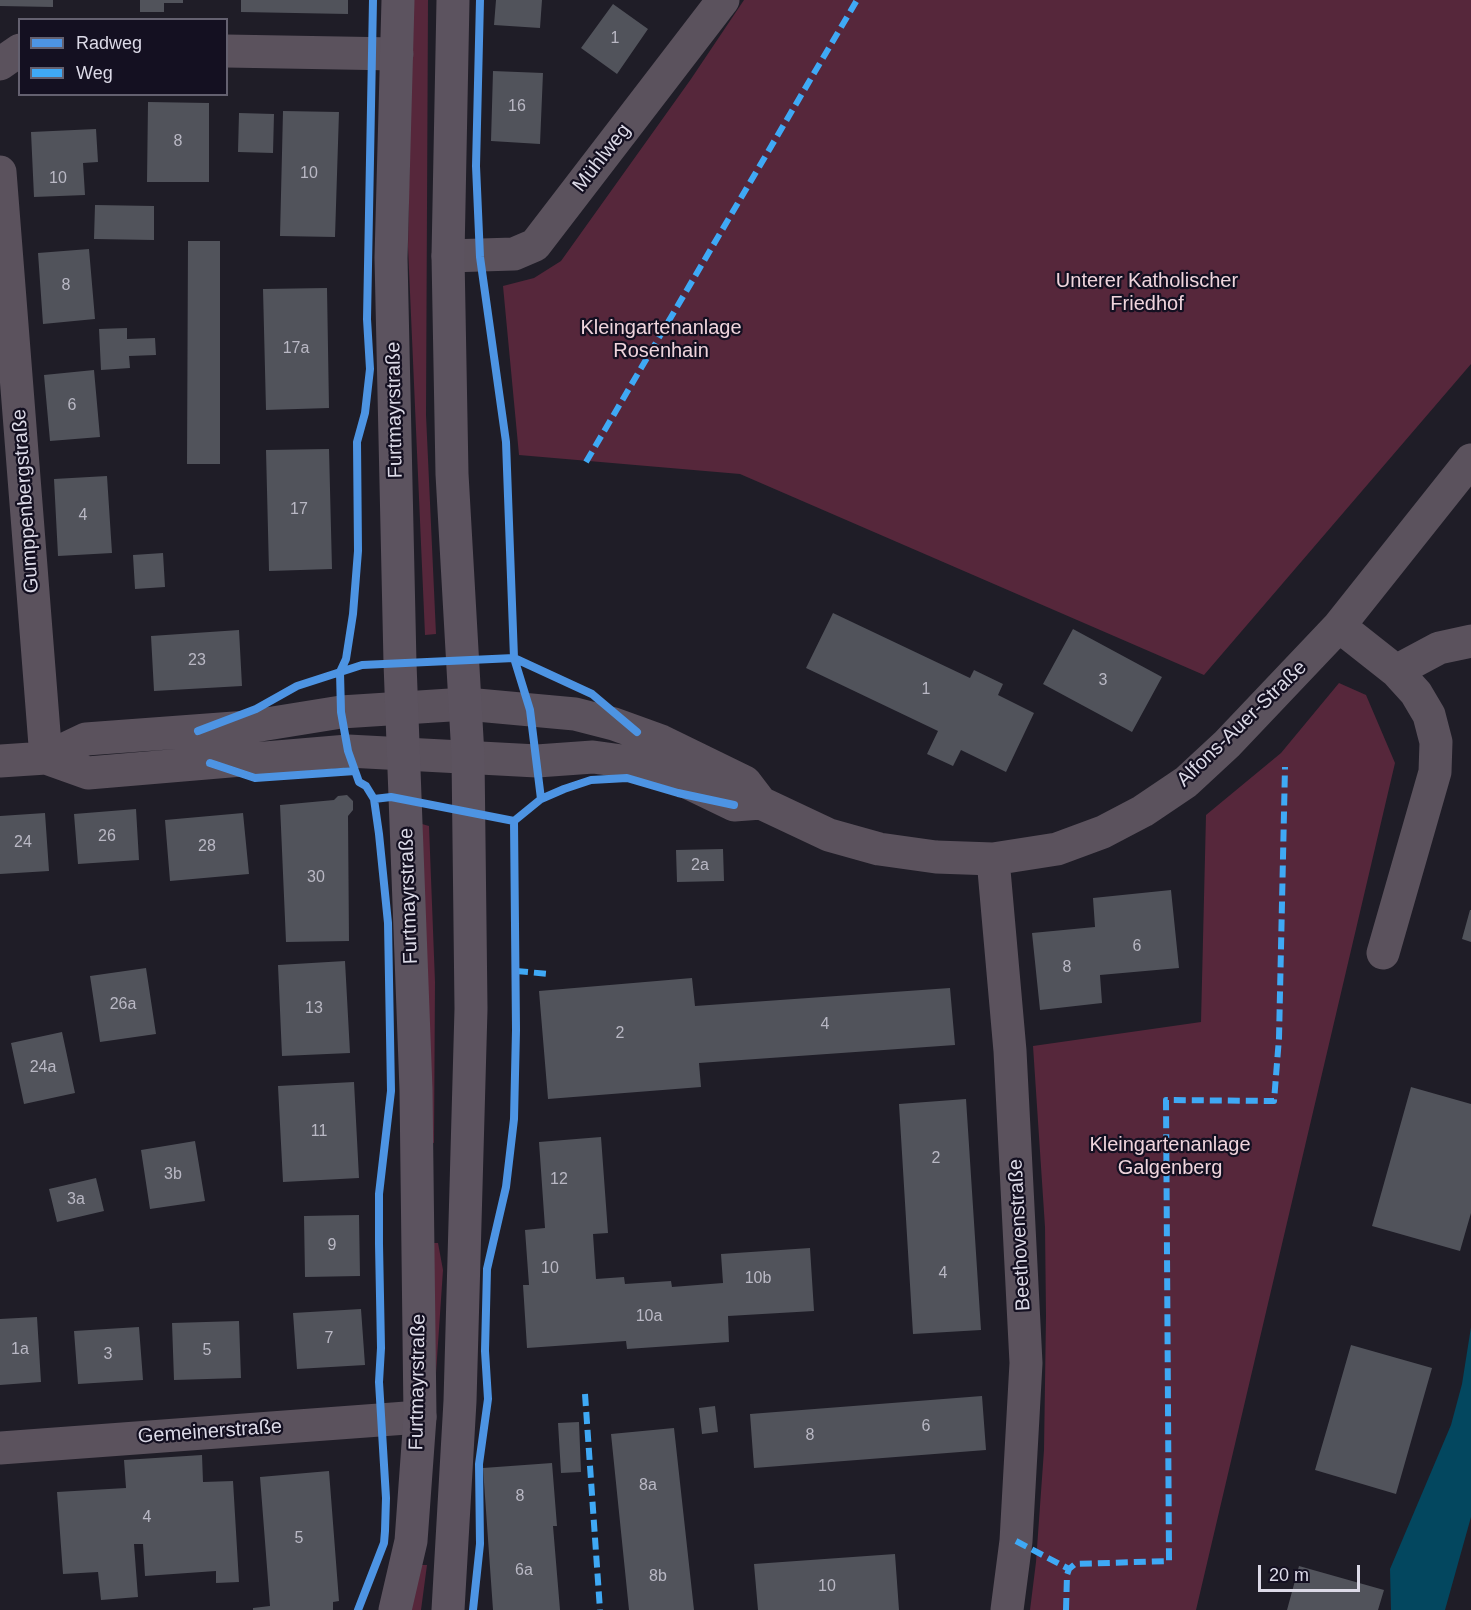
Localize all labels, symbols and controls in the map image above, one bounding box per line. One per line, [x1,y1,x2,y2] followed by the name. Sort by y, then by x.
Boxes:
[18,18,228,96] legend
[611,29,619,49] house number: 1
[76,33,142,53] text: Radweg
[76,63,113,83] text: Weg
[508,97,526,117] house number: 16
[568,119,636,197] street label: Mühlweg
[174,132,182,152] house number: 8
[300,164,318,184] house number: 10
[49,169,67,189] house number: 10
[1056,269,1238,316] park label: Unterer Katholischer Friedhof
[62,276,70,296] house number: 8
[580,316,742,363] park label: Kleingartenanlage Rosenhain
[283,339,309,359] house number: 17a
[382,341,408,479] street label: Furtmayrstraße
[68,396,76,416] house number: 6
[8,408,44,594] street label: Gumppenbergstraße
[290,500,308,520] house number: 17
[79,506,87,526] house number: 4
[188,651,206,671] house number: 23
[1172,656,1312,792] street label: Alfons-Auer-Straße
[1099,671,1107,691] house number: 3
[922,680,930,700] house number: 1
[98,827,116,847] house number: 26
[395,827,423,965] street label: Furtmayrstraße
[14,833,32,853] house number: 24
[198,837,216,857] house number: 28
[691,856,709,876] house number: 2a
[307,868,325,888] house number: 30
[1133,937,1141,957] house number: 6
[1063,958,1071,978] house number: 8
[110,995,136,1015] house number: 26a
[305,999,323,1019] house number: 13
[821,1015,829,1035] house number: 4
[616,1024,624,1044] house number: 2
[30,1058,56,1078] house number: 24a
[311,1122,327,1142] house number: 11
[1089,1133,1251,1180] park label: Kleingartenanlage Galgenberg
[932,1149,940,1169] house number: 2
[1004,1158,1036,1312] street label: Beethovenstraße
[164,1165,182,1185] house number: 3b
[550,1170,568,1190] house number: 12
[67,1190,85,1210] house number: 3a
[328,1236,336,1256] house number: 9
[541,1259,559,1279] house number: 10
[939,1264,947,1284] house number: 4
[745,1269,771,1289] house number: 10b
[636,1307,662,1327] house number: 10a
[405,1313,431,1451] street label: Furtmayrstraße
[325,1329,333,1349] house number: 7
[11,1340,29,1360] house number: 1a
[203,1341,211,1361] house number: 5
[104,1345,112,1365] house number: 3
[137,1415,283,1449] street label: Gemeinerstraße
[922,1417,930,1437] house number: 6
[806,1426,814,1446] house number: 8
[639,1476,657,1496] house number: 8a
[516,1487,524,1507] house number: 8
[143,1508,151,1528] house number: 4
[295,1529,303,1549] house number: 5
[1261,1553,1363,1591] scale bar
[515,1561,533,1581] house number: 6a
[1269,1565,1309,1585] text: 20 m
[649,1567,667,1587] house number: 8b
[818,1577,836,1597] house number: 10

